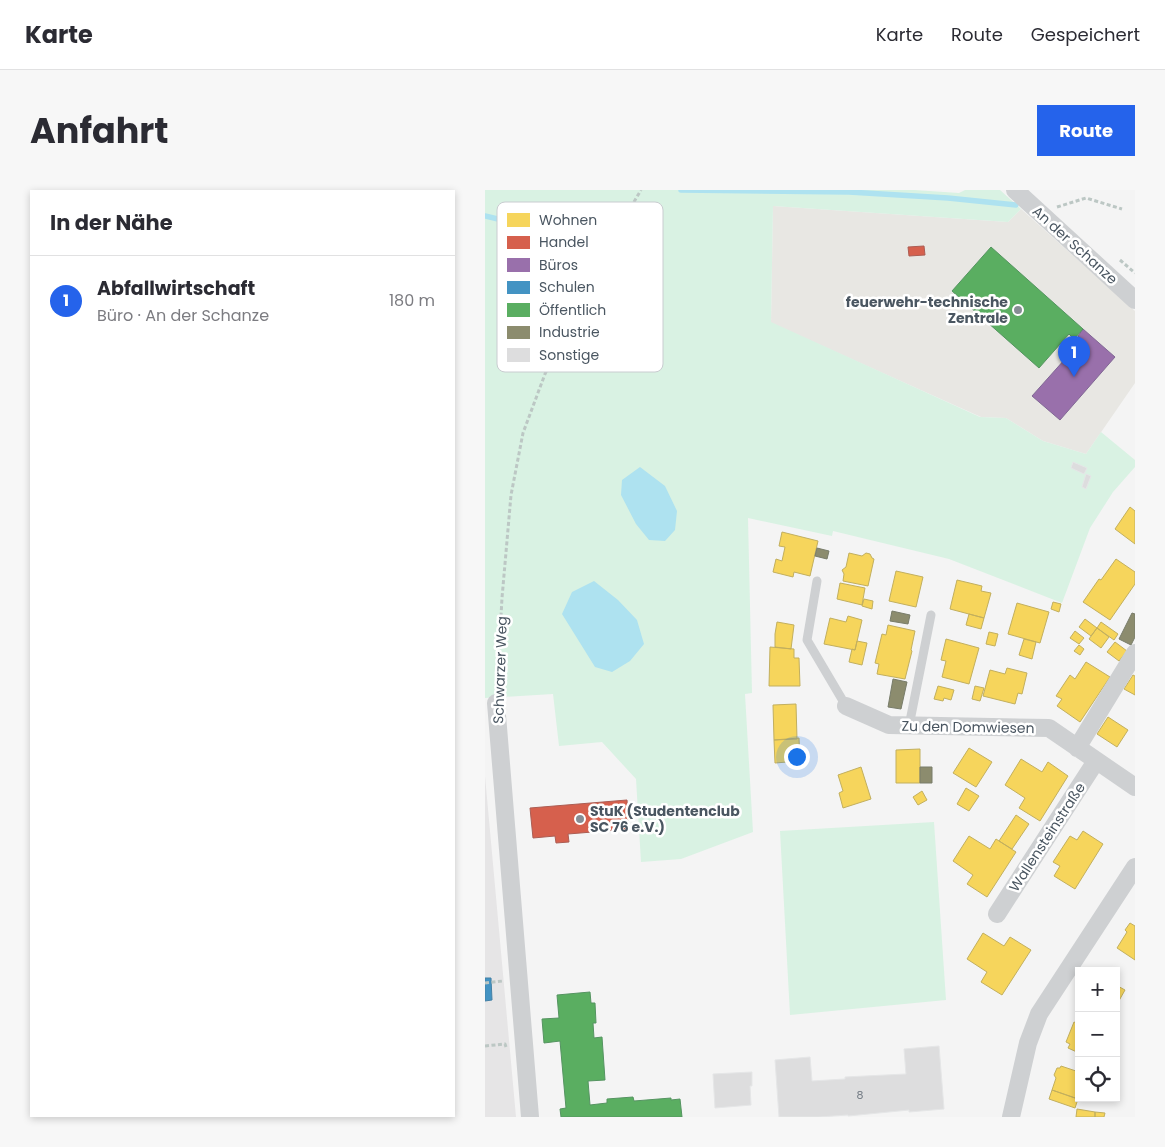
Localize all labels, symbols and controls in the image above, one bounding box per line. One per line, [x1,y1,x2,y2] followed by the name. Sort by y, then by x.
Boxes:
[25,18,93,51] text: Karte
[876,22,923,47] text: Karte
[951,22,1003,47] text: Route
[1031,22,1140,47] text: Gespeichert
[1037,105,1135,156] button: Route
[30,106,169,155] text: Anfahrt
[1028,201,1122,289] street label: An der Schanze
[497,202,663,372] legend
[50,208,173,237] text: In der Nähe
[539,210,597,230] text: Wohnen
[539,232,589,252] text: Handel
[539,255,578,275] text: Büros
[97,275,255,302] text: Abfallwirtschaft
[539,277,595,297] text: Schulen
[63,289,69,312] text: 1
[389,289,435,312] text: 180 m
[846,292,1008,328] place label: feuerwehr-technische Zentrale
[539,300,606,320] text: Öffentlich
[97,304,269,327] text: Büro · An der Schanze
[1012,304,1024,316] marker: feuerwehr-technische Zentrale
[539,322,600,342] text: Industrie
[1058,336,1090,377] pin: 1
[539,345,599,365] text: Sonstige
[488,616,512,724] street label: Schwarzer Weg
[901,716,1035,738] street label: Zu den Domwiesen
[784,744,810,770] your location
[1004,778,1090,895] street label: Wallensteinstraße
[590,801,740,837] place label: StuK (Studentenclub SC 76 e.V.)
[574,813,586,825] marker: StuK (Studentenclub SC 76 e.V.)
[1075,967,1120,1102] map controls
[1075,967,1120,1012] button: +
[1075,1012,1120,1057] button: −
[1075,1057,1120,1102] button: locate
[857,1087,864,1103] house number: 8

